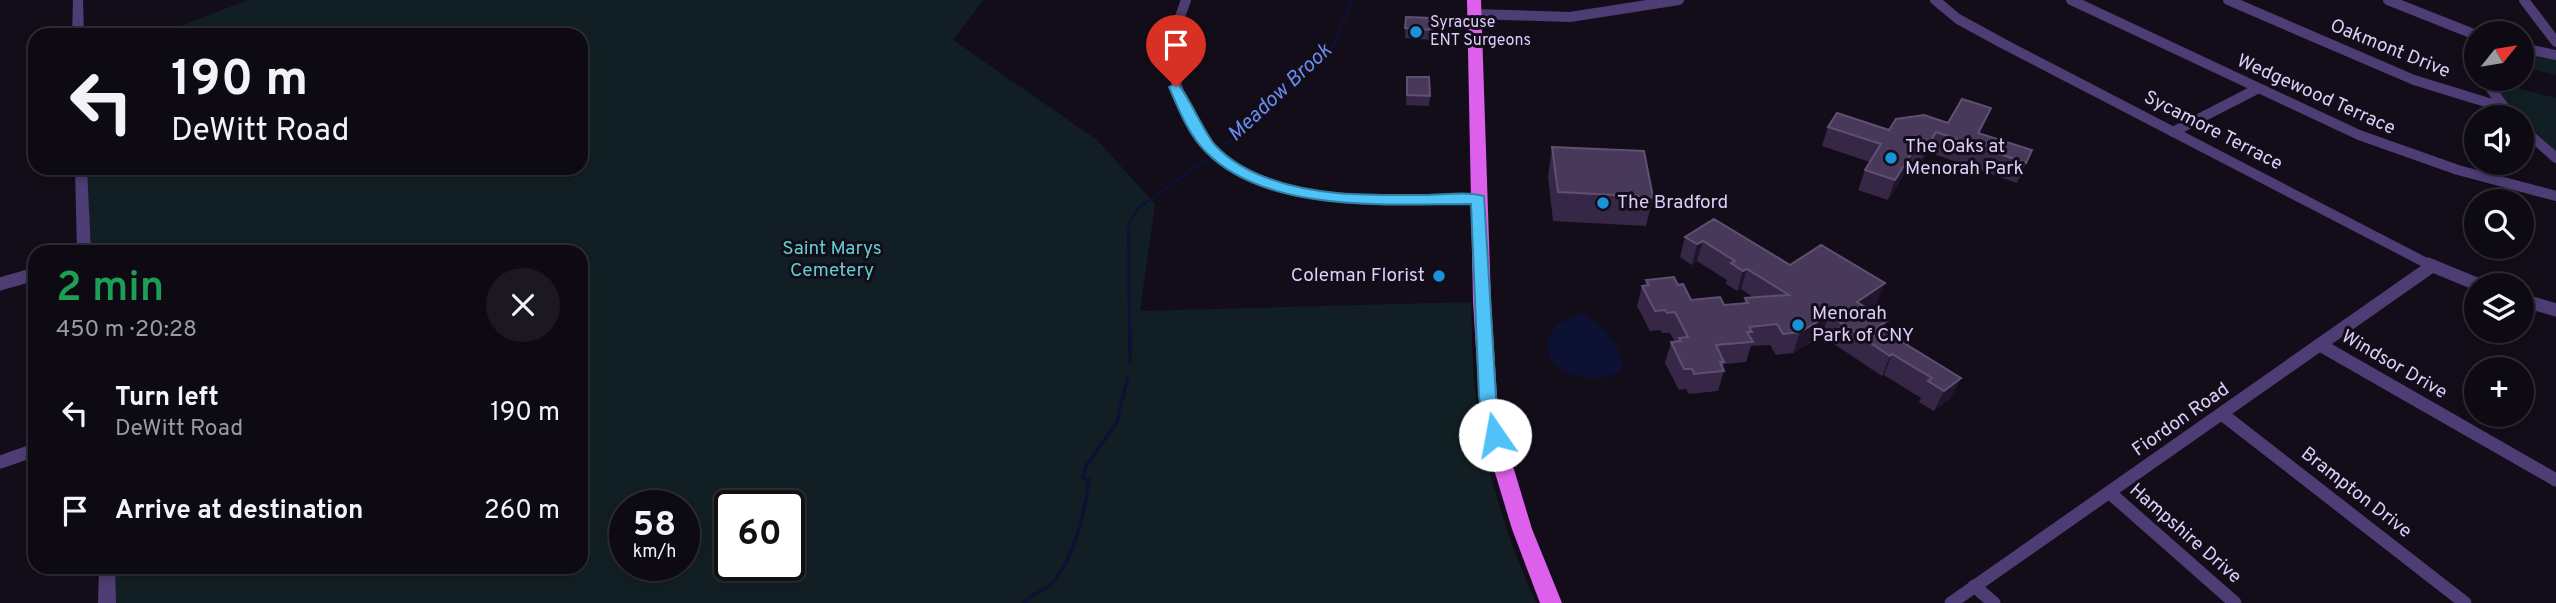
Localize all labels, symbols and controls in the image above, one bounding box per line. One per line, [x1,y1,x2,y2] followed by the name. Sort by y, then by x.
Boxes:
[1430,13,1531,51] place label: Syracuse ENT Surgeons
[2326,14,2454,84] street label: Oakmont Drive
[1146,15,1206,87] pin
[2464,21,2534,91] north arrow
[2464,21,2534,427] map controls
[1408,24,1424,40] marker: Syracuse ENT Surgeons
[1157,26,1195,64] icon: arrive
[1222,37,1338,148] water label: Meadow Brook
[2233,49,2399,141] street label: Wedgewood Terrace
[171,51,308,113] text: 190 m
[56,56,147,147] icon: left
[2140,86,2286,176] street label: Sycamore Terrace
[2464,105,2534,175] button: sound
[171,112,349,152] text: DeWitt Road
[1905,135,2024,181] place label: The Oaks at Menorah Park
[1883,150,1899,166] marker: The Oaks at Menorah Park
[2464,189,2534,259] button: search
[1617,191,1728,215] place label: The Bradford
[1595,195,1611,211] marker: The Bradford
[782,237,882,283] park label: Saint Marys Cemetery
[56,263,164,316] text: 2 min
[1291,264,1425,288] place label: Coleman Florist
[486,268,560,342] button: close
[1431,268,1447,284] marker: Coleman Florist
[2464,273,2534,343] button: layers
[1812,302,1914,348] place label: Menorah Park of CNY
[56,316,197,345] text: 450 m · 20:28
[1790,317,1806,333] marker: Menorah Park of CNY
[2337,325,2451,405] street label: Windsor Drive
[2464,357,2534,427] button: +
[2128,378,2234,462] street label: Fiordon Road
[115,382,219,415] text: Turn left
[56,394,94,432] icon: left
[490,397,560,430] text: 190 m
[1458,398,1532,472] position arrow
[115,415,243,444] text: DeWitt Road
[2296,442,2416,544] street label: Brampton Drive
[2124,479,2246,589] street label: Hampshire Drive
[714,490,805,581] speed limit sign: 60
[56,492,94,530] icon: arrive
[115,495,363,528] text: Arrive at destination
[484,495,560,528] text: 260 m
[633,504,676,548] text: 58
[633,541,676,564] text: km/h

